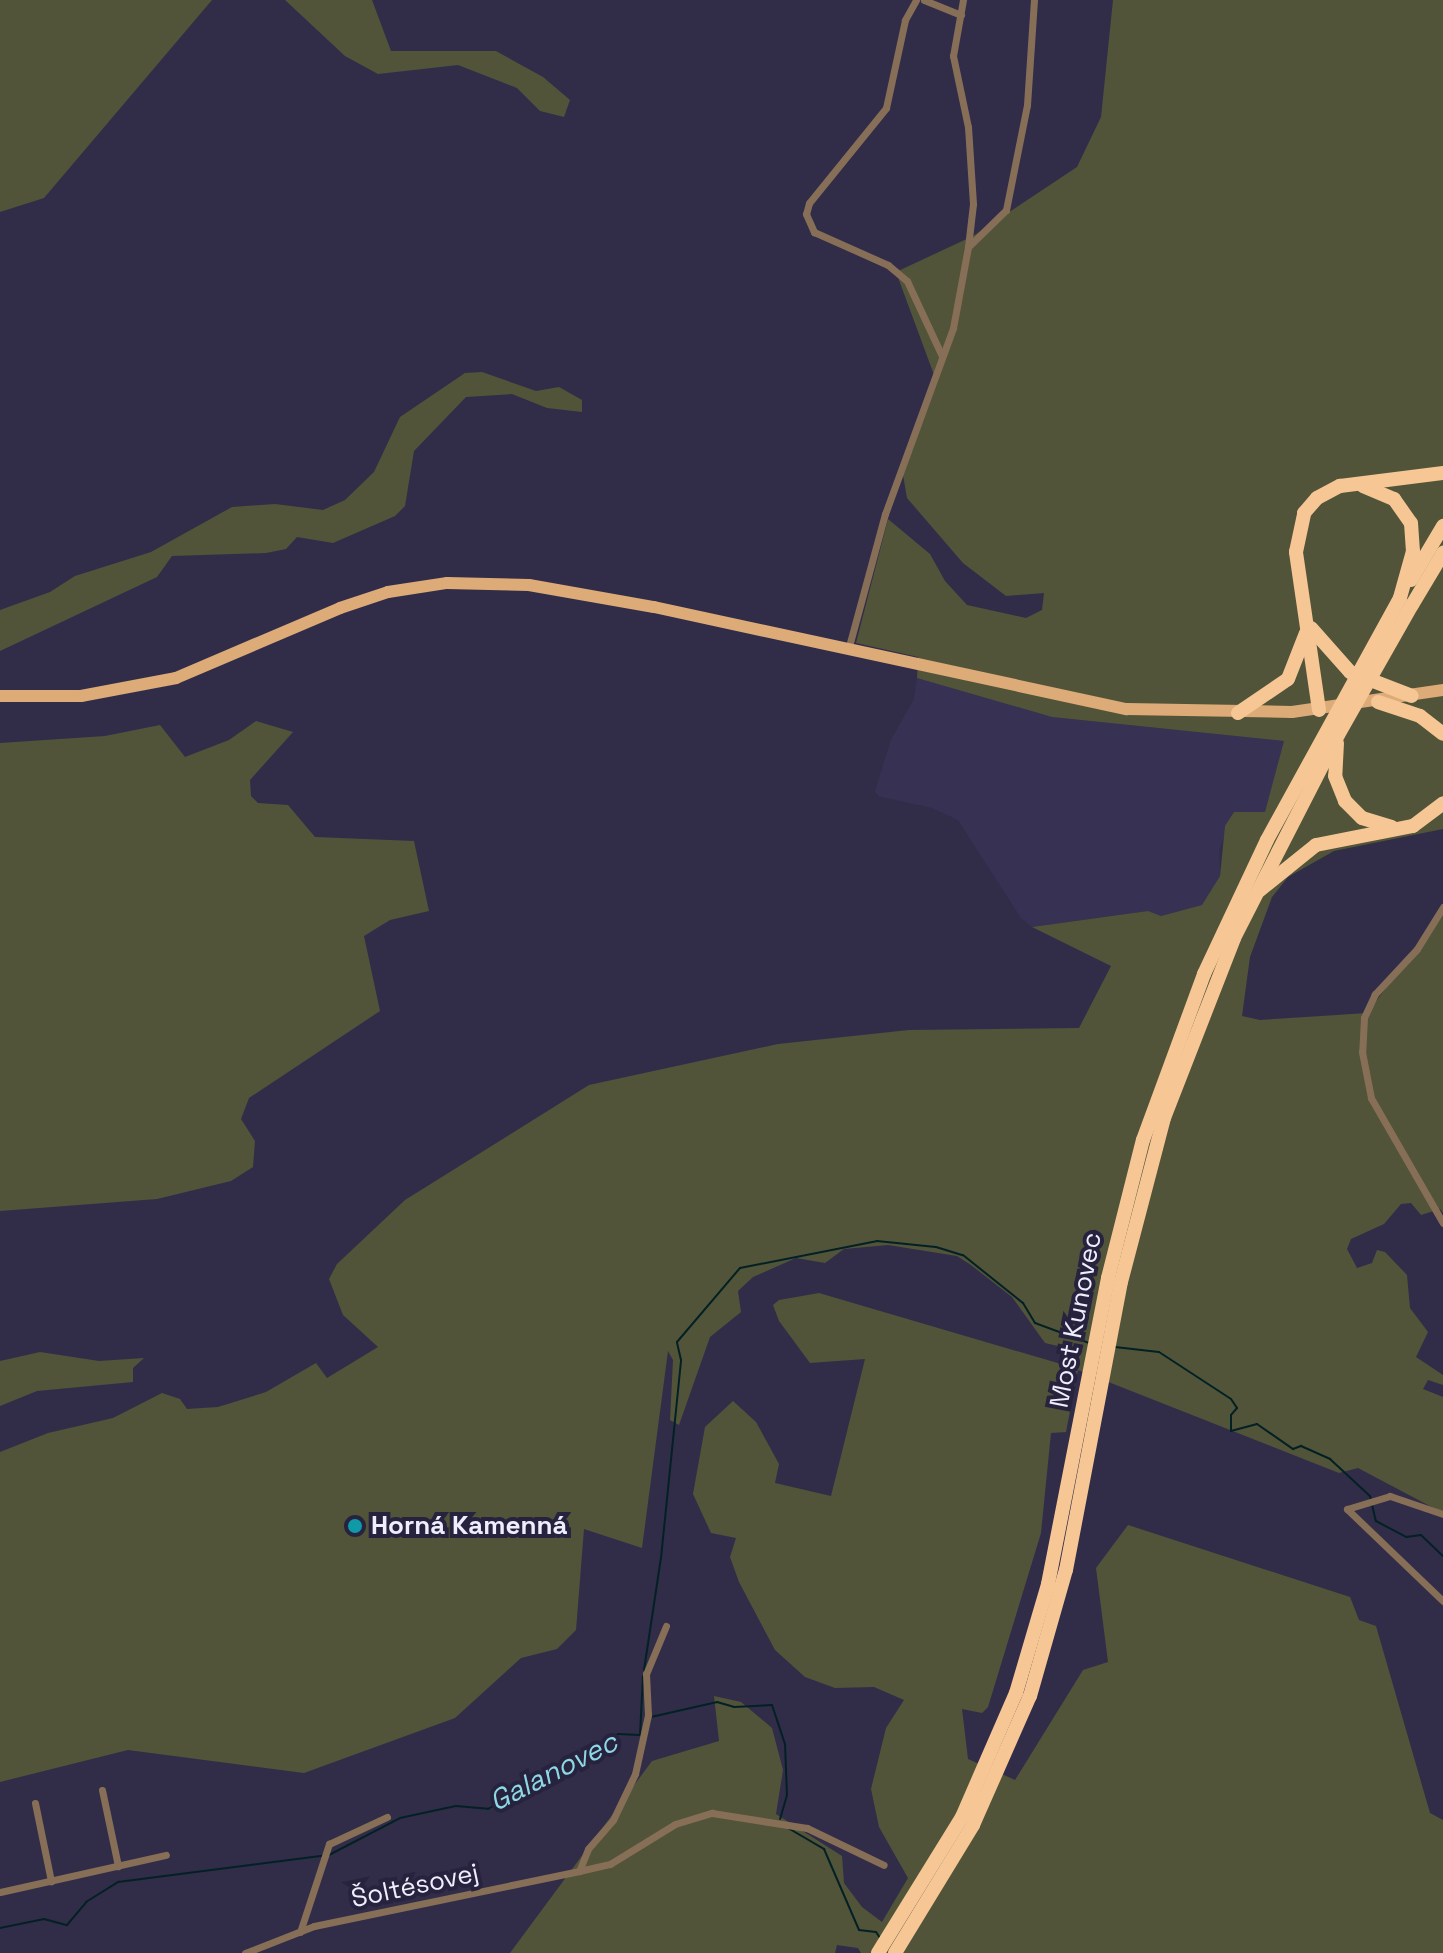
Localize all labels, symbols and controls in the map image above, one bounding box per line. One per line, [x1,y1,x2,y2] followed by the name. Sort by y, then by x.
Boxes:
[1044,1230,1108,1410] street label: Most Kunovec
[371,1510,567,1542] place label: Horná Kamenná
[346,1517,364,1535] marker: Horná Kamenná
[483,1724,623,1818] water label: Galanovec
[348,1857,482,1915] street label: Šoltésovej

